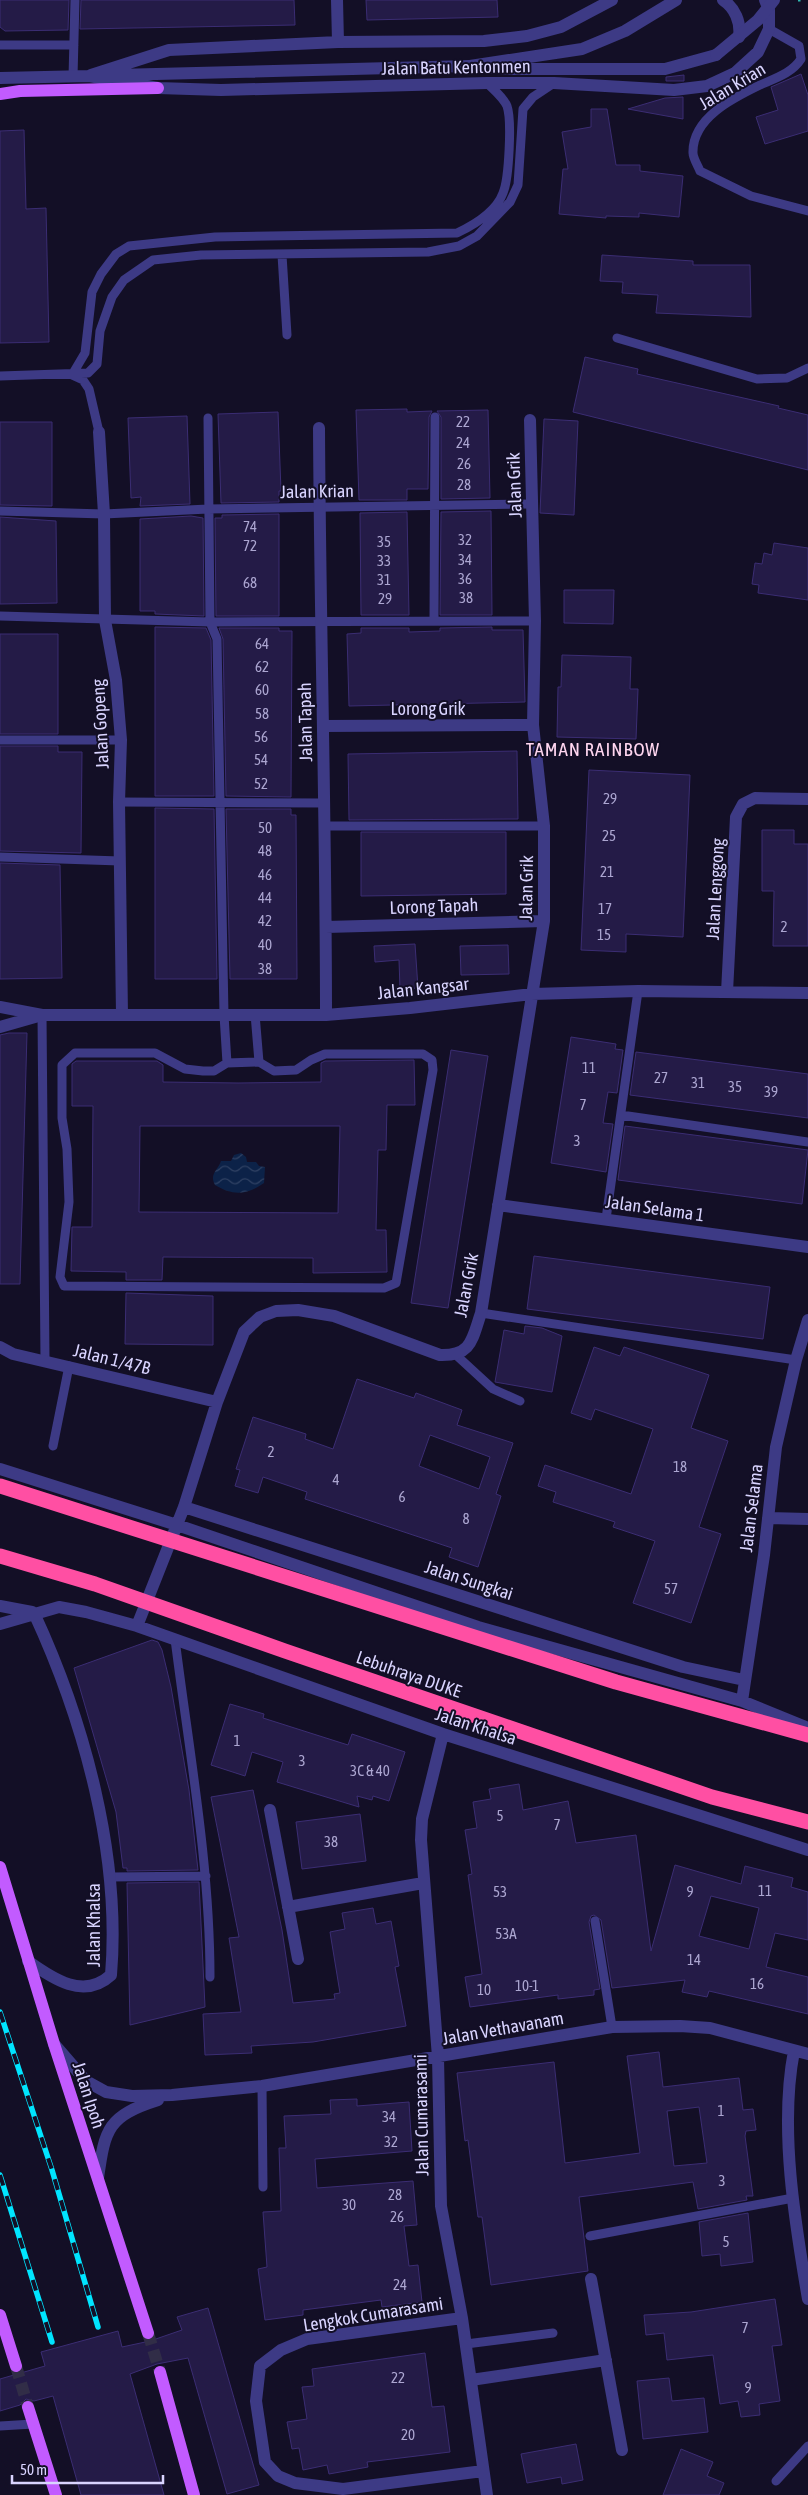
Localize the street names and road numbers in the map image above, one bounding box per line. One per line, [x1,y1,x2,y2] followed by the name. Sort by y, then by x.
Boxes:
[381,55,531,79] street label: Jalan Batu Kentonmen
[695,58,769,114] street label: Jalan Krian
[502,452,526,518] street label: Jalan Grik
[280,480,354,502] street label: Jalan Krian
[87,678,113,769] street label: Jalan Gopeng
[294,682,316,762] street label: Jalan Tapah
[390,698,466,719] street label: Lorong Grik
[702,837,728,940] street label: Jalan Lenggong
[515,855,537,921] street label: Jalan Grik
[389,894,479,918] street label: Lorong Tapah
[376,973,470,1003] street label: Jalan Kangsar
[604,1191,706,1225] street label: Jalan Selama 1
[449,1251,483,1319] street label: Jalan Grik
[71,1339,153,1379] street label: Jalan 1/47B
[735,1463,767,1553] street label: Jalan Selama
[422,1556,516,1604] street label: Jalan Sungkai
[354,1646,465,1702] street label: Lebuhraya DUKE
[433,1703,519,1749] street label: Jalan Khalsa
[83,1883,104,1967] street label: Jalan Khalsa
[441,2007,565,2049] street label: Jalan Vethavanam
[409,2054,433,2176] street label: Jalan Cumarasami
[68,2059,110,2131] street label: Jalan Ipoh
[302,2293,444,2335] street label: Lengkok Cumarasami

